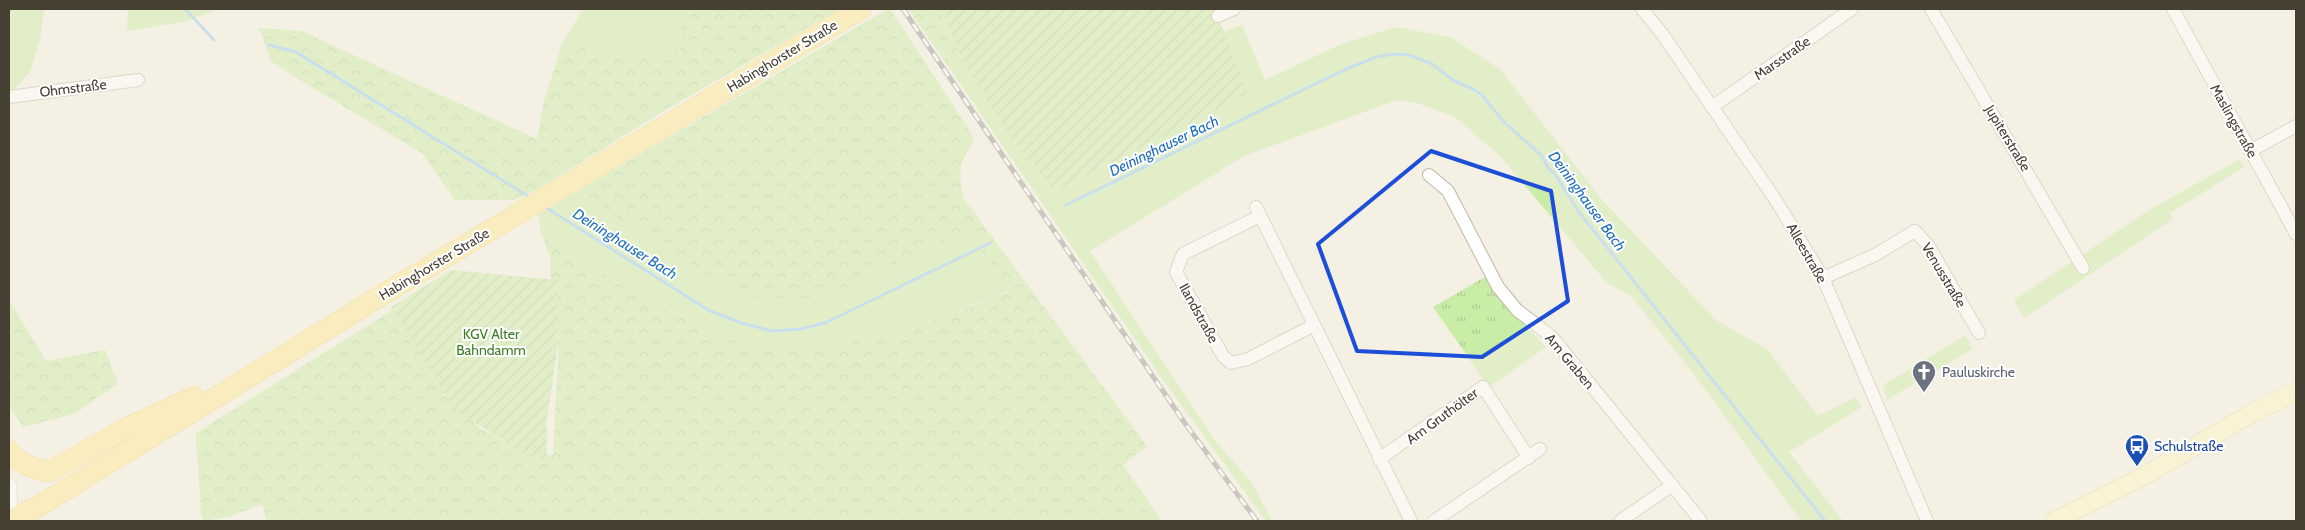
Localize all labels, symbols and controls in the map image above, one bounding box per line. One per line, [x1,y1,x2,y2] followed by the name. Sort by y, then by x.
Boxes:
[723,16,841,96] street label: Habinghorster Straße
[1750,32,1814,84] street label: Marsstraße
[38,75,108,101] street label: Ohmstraße
[2206,81,2262,161] street label: Maslingstraße
[1981,101,2035,175] street label: Jupiterstraße
[1106,112,1222,180] water label: Deininghauser Bach
[1545,147,1629,255] water label: Deininghauser Bach
[570,205,680,283] water label: Deininghauser Bach
[1783,220,1831,286] street label: Alleestraße
[375,224,493,304] street label: Habinghorster Straße
[1918,239,1970,311] street label: Venusstraße
[1175,280,1223,346] street label: Ilandstraße
[456,325,526,359] park label: KGV Alter Bahndamm
[1542,329,1599,393] street label: Am Graben
[1911,359,1937,393] church icon: Pauluskirche
[1942,363,2015,381] place label: Pauluskirche
[1402,384,1482,448] street label: Am Gruthölter
[2124,433,2150,467] bus stop icon: Schulstraße
[2154,437,2224,455] place label: Schulstraße

